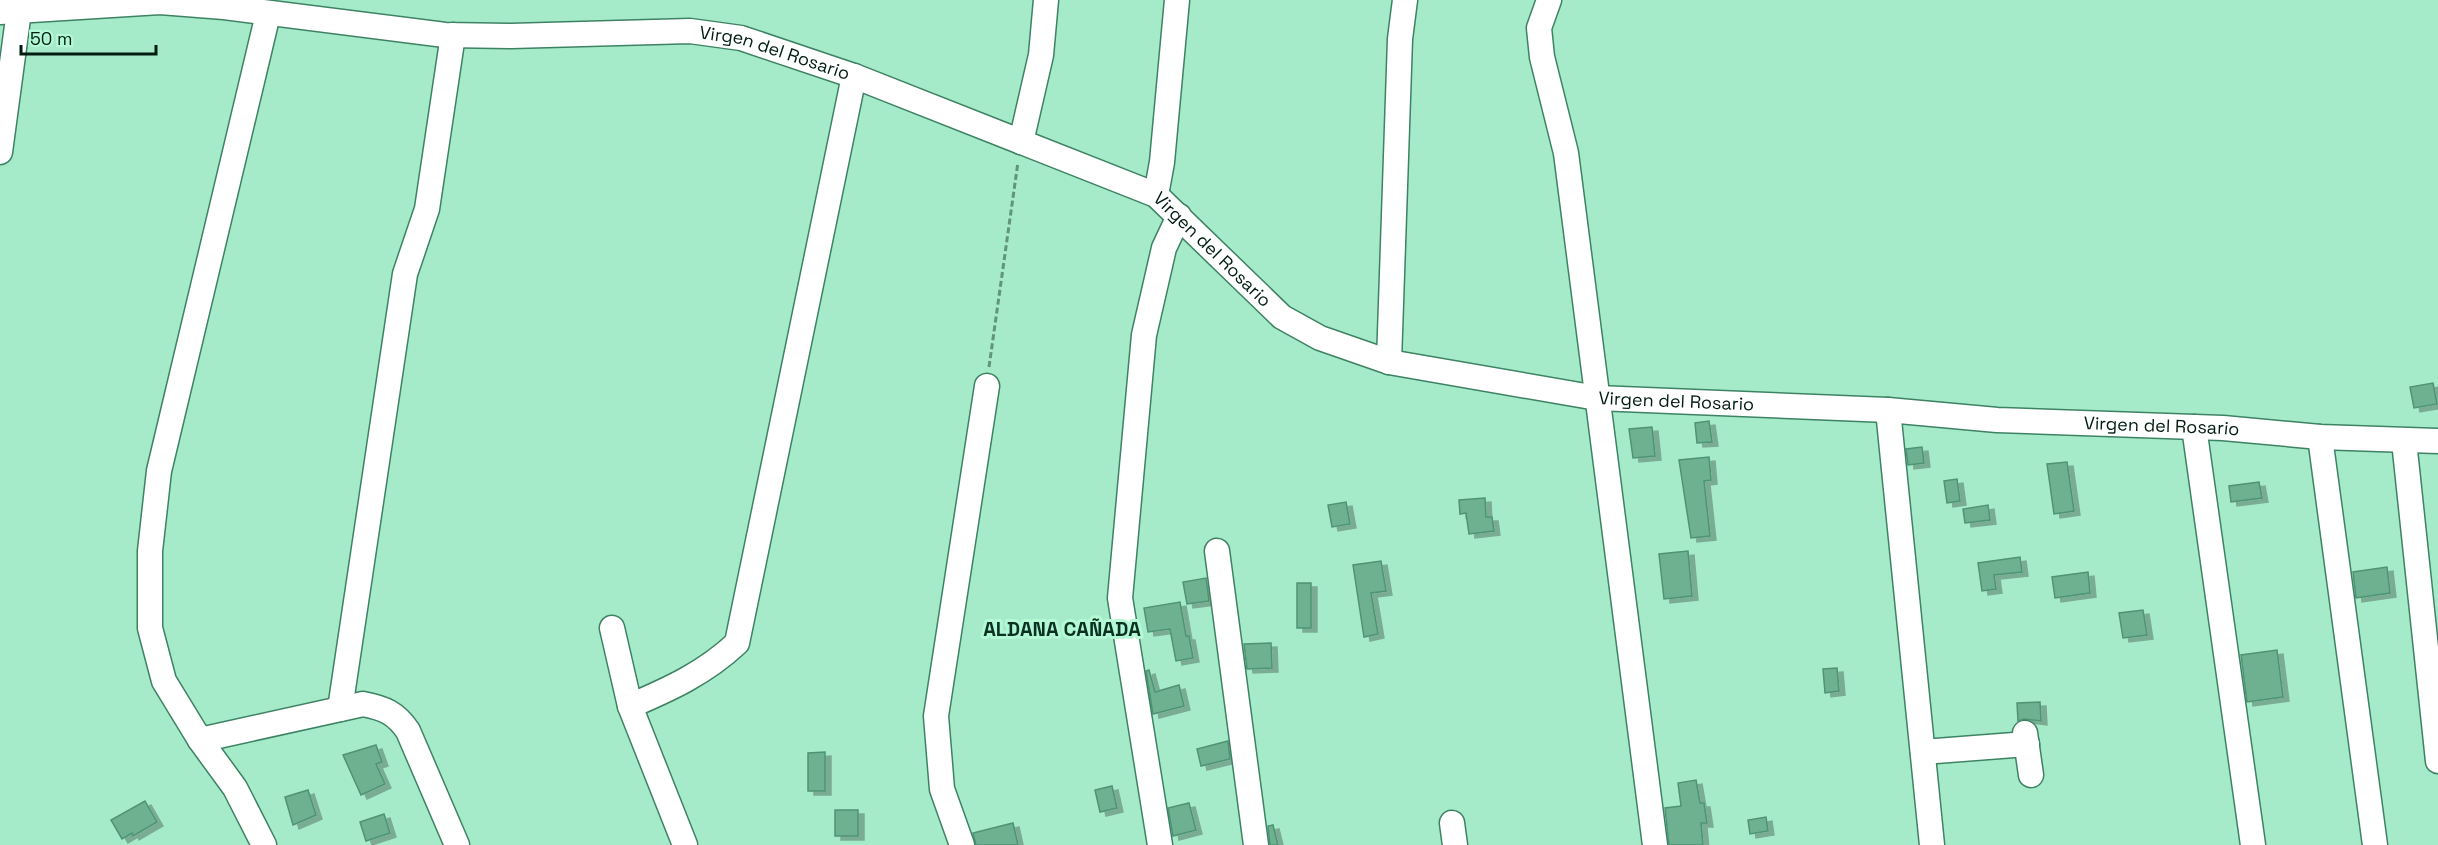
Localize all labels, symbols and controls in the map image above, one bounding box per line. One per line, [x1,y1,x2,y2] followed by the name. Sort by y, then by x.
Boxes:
[21,18,156,56] scale bar
[698,20,853,85] street label: Virgen del Rosario
[30,27,72,50] text: 50 m
[1149,187,1277,312] street label: Virgen del Rosario
[1598,386,1755,415] street label: Virgen del Rosario
[2083,411,2241,440] street label: Virgen del Rosario
[983,616,1141,642] district label: ALDANA CAÑADA

